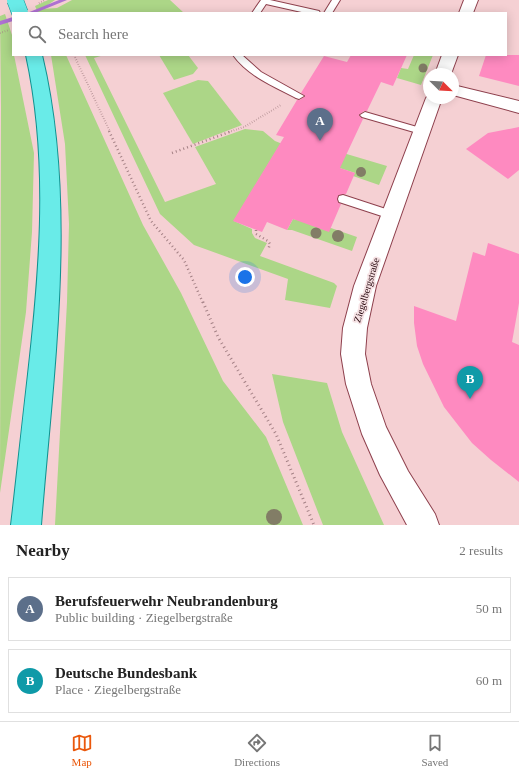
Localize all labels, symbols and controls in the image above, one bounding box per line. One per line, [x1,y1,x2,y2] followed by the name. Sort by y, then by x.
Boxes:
[12,12,507,56] search box
[26,23,48,45] icon: search
[58,26,128,42] text: Search here
[423,68,459,104] north arrow
[307,108,333,141] pin: A
[351,256,382,324] street label: Ziegelbergstraße
[235,267,255,287] your location
[457,366,483,399] pin: B
[16,541,70,560] text: Nearby
[459,543,503,558] text: 2 results
[55,593,278,609] text: Berufsfeuerwehr Neubrandenburg
[25,601,35,616] text: A
[476,601,502,616] text: 50 m
[55,610,233,625] text: Public building · Ziegelbergstraße
[55,665,197,681] text: Deutsche Bundesbank
[26,673,34,688] text: B
[476,673,502,688] text: 60 m
[55,682,181,697] text: Place · Ziegelbergstraße
[71,732,93,768] tab: Map
[234,732,280,768] tab: Directions
[421,732,448,768] tab: Saved

